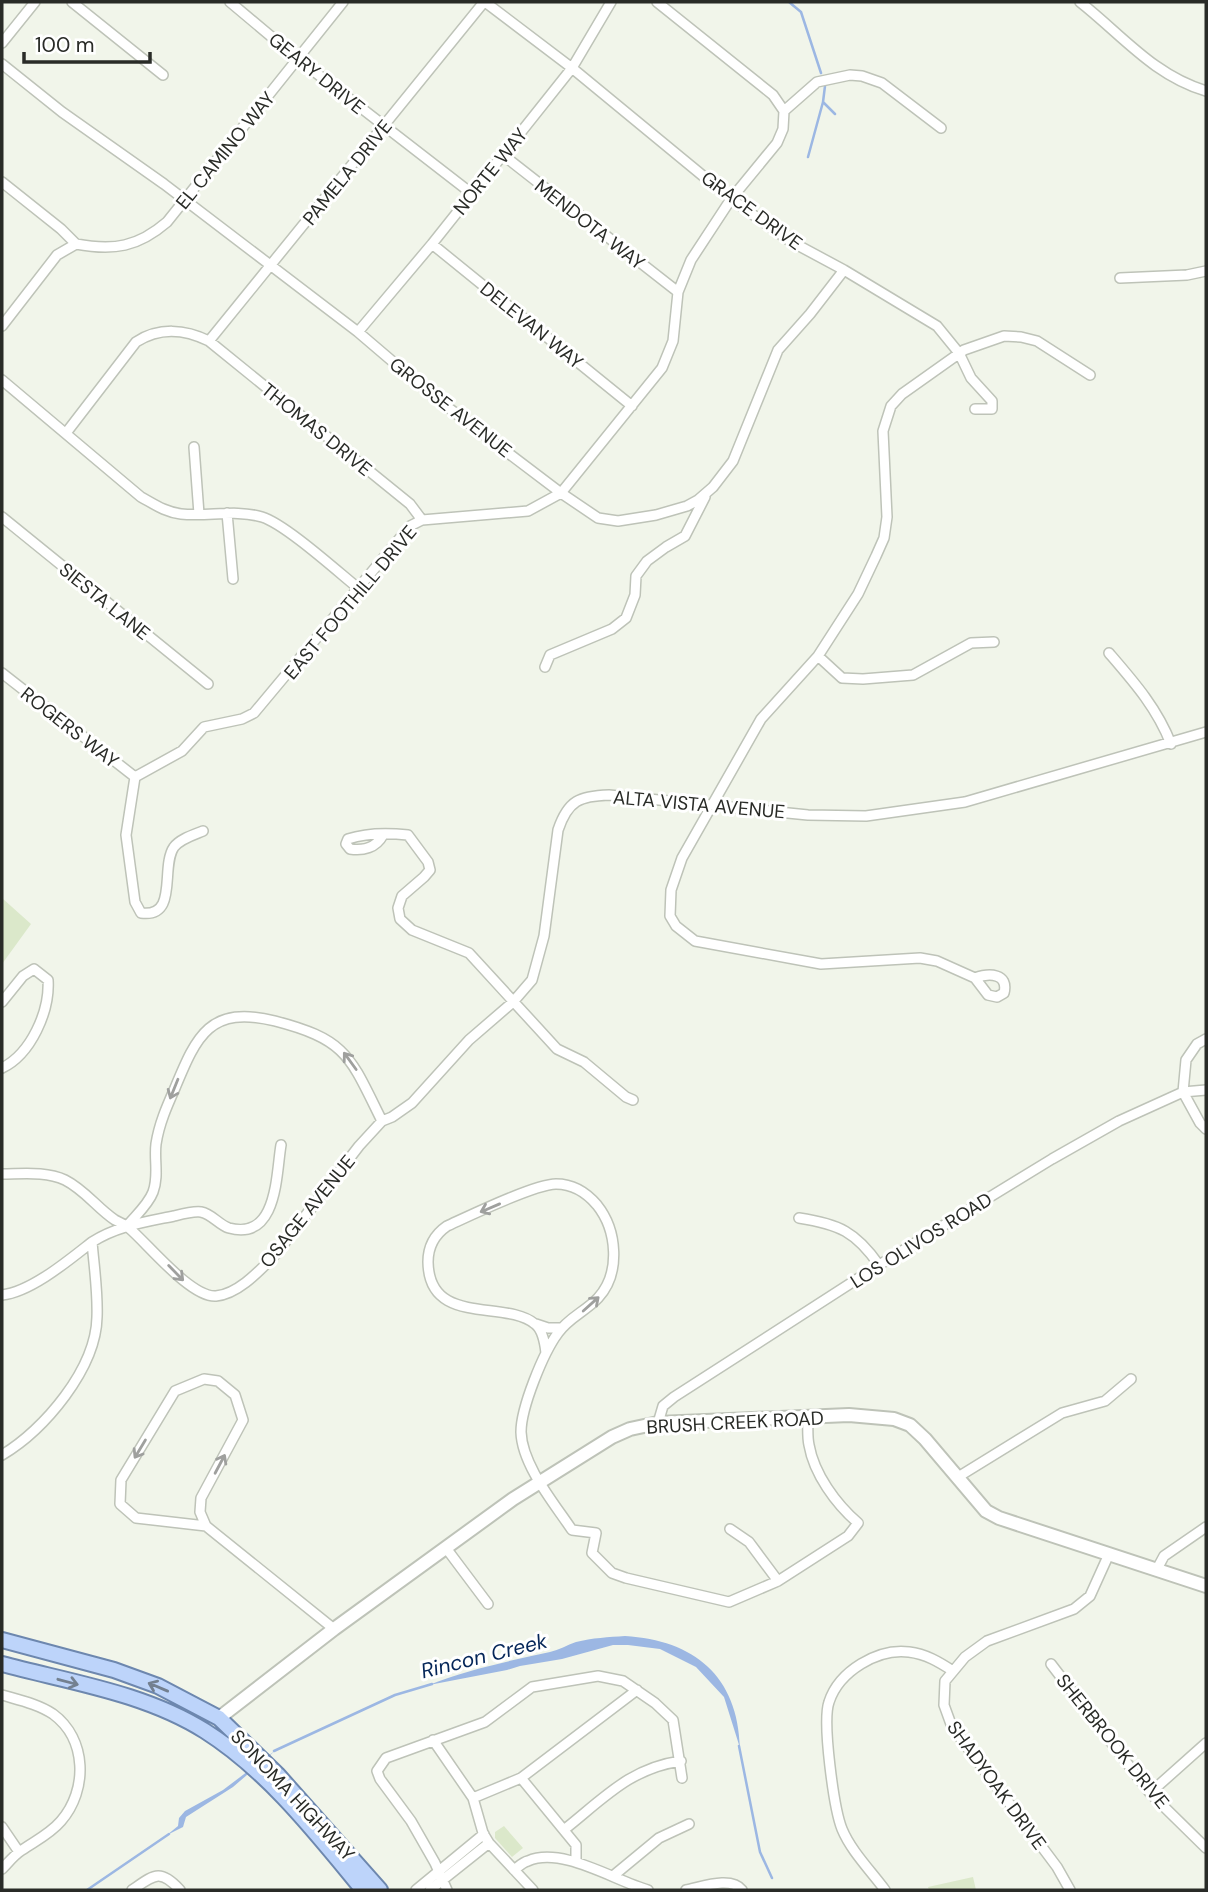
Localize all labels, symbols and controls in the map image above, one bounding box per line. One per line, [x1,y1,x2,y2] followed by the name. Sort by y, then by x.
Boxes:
[24,21,150,65] scale bar
[263,27,370,120] street label: GEARY DRIVE
[35,31,95,59] text: 100 m
[170,86,281,214] street label: EL CAMINO WAY
[297,114,398,230] street label: PAMELA DRIVE
[448,123,533,220] street label: NORTE WAY
[696,165,807,256] street label: GRACE DRIVE
[530,174,650,275] street label: MENDOTA WAY
[475,276,588,375] street label: DELEVAN WAY
[384,352,517,463] street label: GROSSE AVENUE
[256,377,377,482] street label: THOMAS DRIVE
[278,520,422,685] street label: EAST FOOTHILL DRIVE
[54,557,155,646] street label: SIESTA LANE
[16,681,124,774] street label: ROGERS WAY
[612,785,786,824] street label: ALTA VISTA AVENUE
[343,1052,357,1071] one-way arrow
[167,1078,180,1099] one-way arrow
[254,1150,361,1273] street label: OSAGE AVENUE
[846,1187,997,1294] street label: LOS OLIVOS ROAD
[480,1202,502,1215] one-way arrow
[168,1264,185,1281] one-way arrow
[582,1295,599,1312] one-way arrow
[646,1405,824,1440] street label: BRUSH CREEK ROAD
[132,1439,146,1459] one-way arrow
[213,1454,227,1475] one-way arrow
[418,1627,550,1685] water label: Rincon Creek
[1050,1669,1175,1814] street label: SHERBROOK DRIVE
[56,1676,79,1689] one-way arrow
[148,1679,169,1692] one-way arrow
[941,1716,1052,1855] street label: SHADYOAK DRIVE
[225,1724,360,1866] street label: SONOMA HIGHWAY

